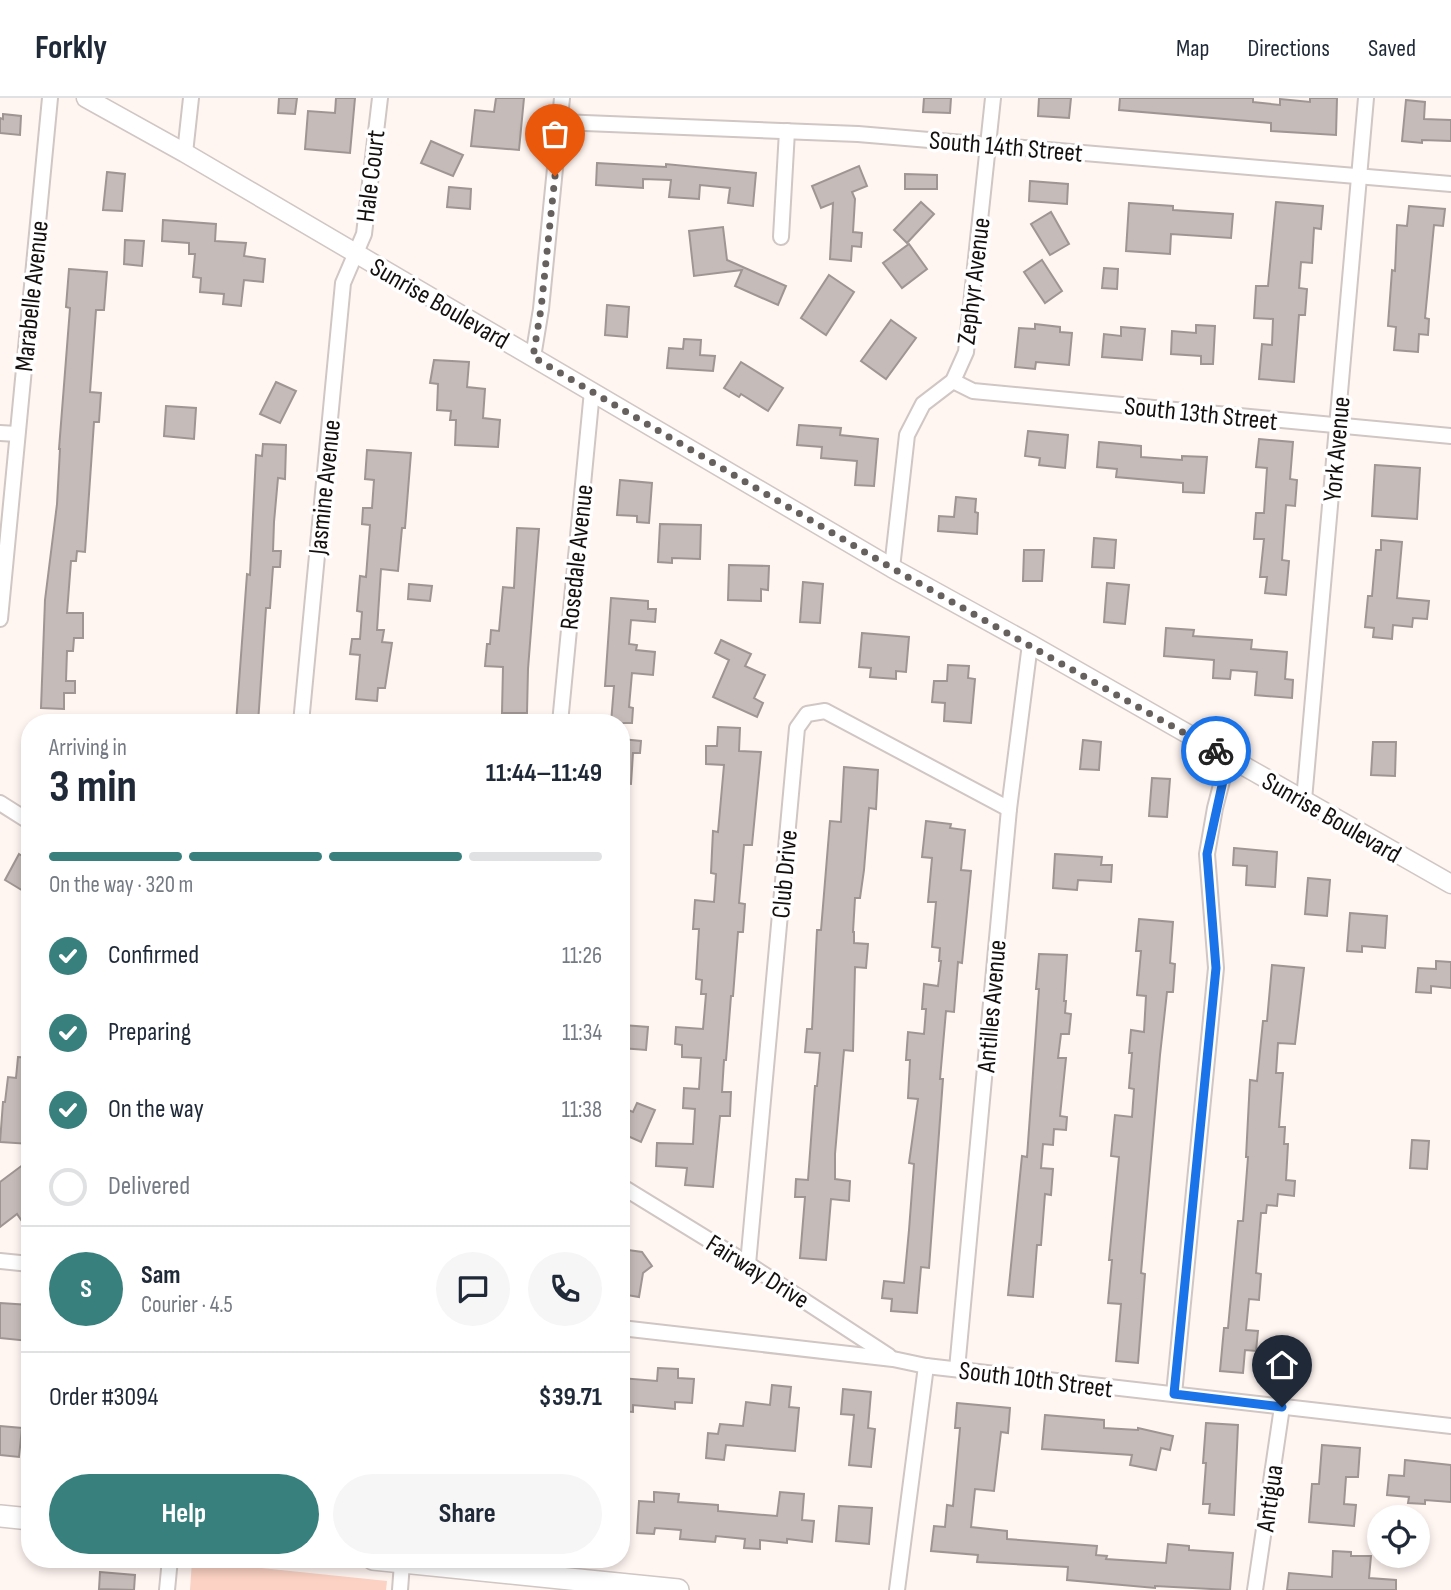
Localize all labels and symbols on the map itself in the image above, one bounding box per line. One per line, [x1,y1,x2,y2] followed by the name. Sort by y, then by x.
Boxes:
[525,104,585,176] pin
[928,125,1084,170] street label: South 14th Street
[350,128,393,224] street label: Hale Court
[951,216,998,346] street label: Zephyr Avenue
[9,219,56,373] street label: Marabelle Avenue
[364,252,514,357] street label: Sunrise Boulevard
[1123,391,1279,438] street label: South 13th Street
[1317,395,1358,503] street label: York Avenue
[303,418,348,557] street label: Jasmine Avenue
[554,483,601,631] street label: Rosedale Avenue
[1181,716,1251,786] courier
[1256,766,1406,871] street label: Sunrise Boulevard
[766,829,805,920] street label: Club Drive
[971,939,1014,1075] street label: Antilles Avenue
[700,1228,814,1316] street label: Fairway Drive
[1252,1335,1312,1407] pin
[957,1356,1115,1405] street label: South 10th Street
[1250,1463,1290,1535] street label: Antigua

